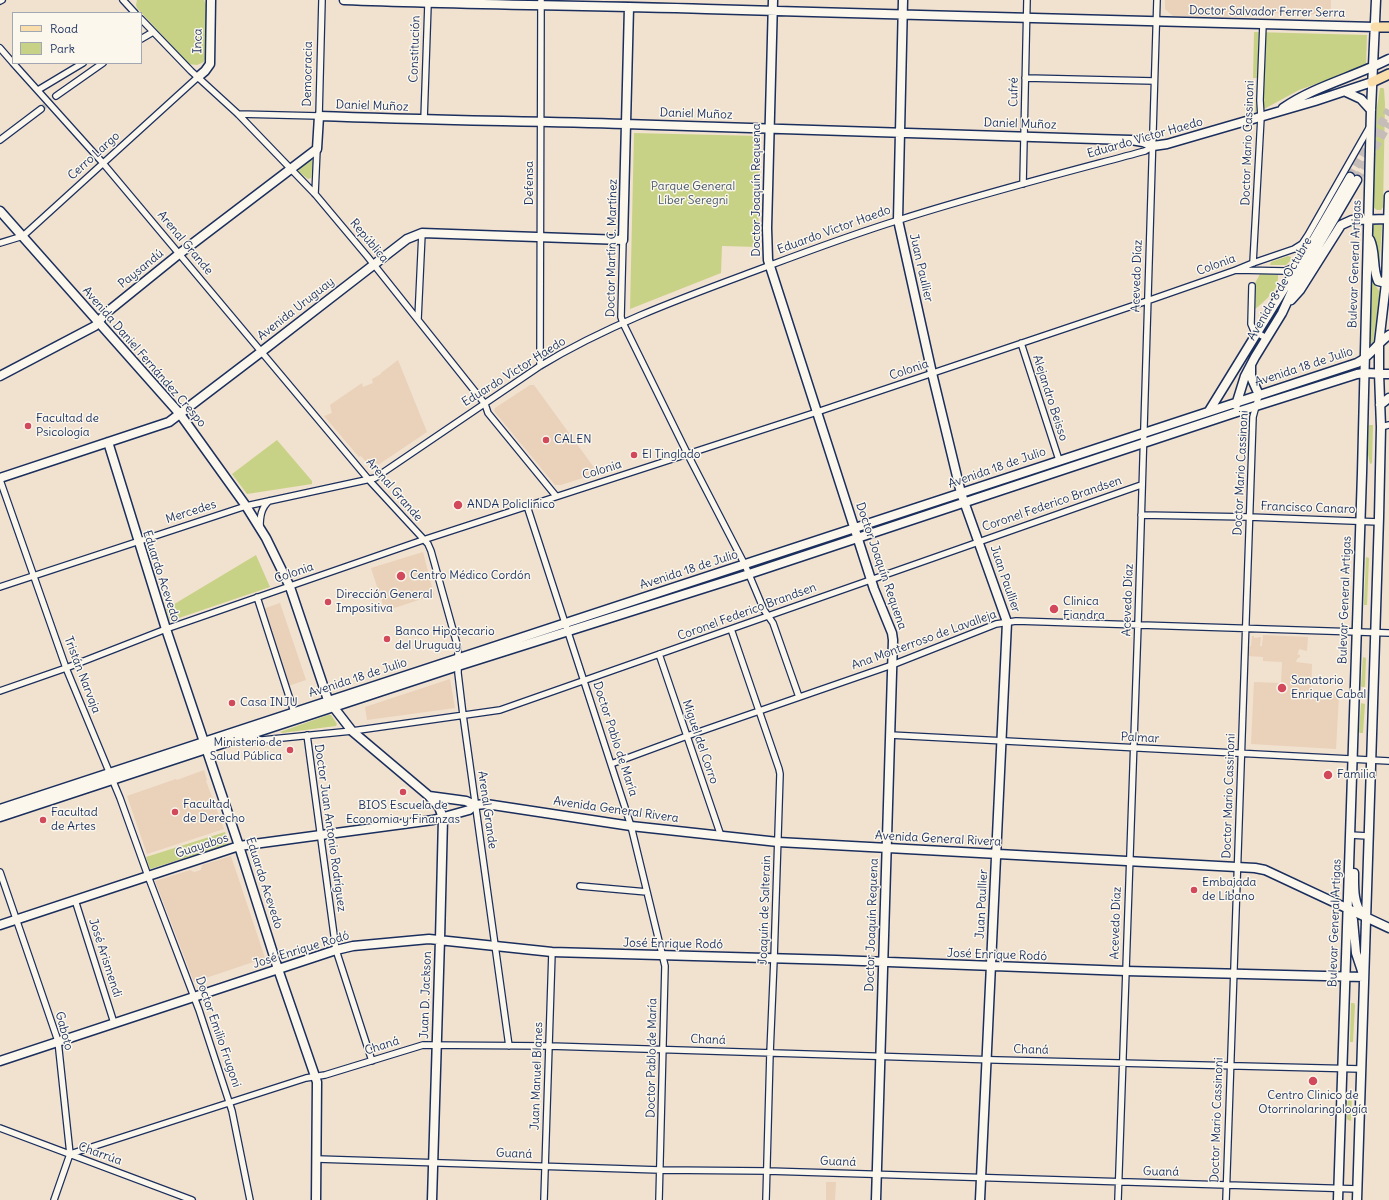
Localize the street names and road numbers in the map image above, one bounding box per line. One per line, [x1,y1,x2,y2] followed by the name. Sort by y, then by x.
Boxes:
[1189,3,1345,21] street label: Doctor Salvador Ferrer Serra
[407,15,423,83] street label: Constitución
[191,28,205,54] street label: Inca
[300,41,316,107] street label: Democracia
[1007,77,1021,107] street label: Cufré
[1239,80,1257,206] street label: Doctor Mario Cassinoni
[335,98,409,114] street label: Daniel Muñoz
[659,106,733,122] street label: Daniel Muñoz
[1085,115,1205,161] street label: Eduardo Víctor Haedo
[983,116,1057,132] street label: Daniel Muñoz
[750,123,764,257] street label: Doctor Joaquín Requena
[65,129,123,183] street label: Cerro Largo
[523,161,537,205] street label: Defensa
[604,179,620,317] street label: Doctor Martín C. Martínez
[1346,200,1364,328] street label: Bulevar General Artigas
[775,203,893,257] street label: Eduardo Víctor Haedo
[154,208,216,278] street label: Arenal Grande
[347,216,391,266] street label: República
[906,232,936,304] street label: Juan Paullier
[1245,235,1315,343] street label: Avenida 8 de Octubre
[1129,239,1145,313] street label: Acevedo Díaz
[116,246,166,292] street label: Paysandú
[1195,251,1237,279] street label: Colonia
[255,275,337,343] street label: Avenida Uruguay
[79,284,209,430] street label: Avenida Daniel Fernández Crespo
[459,334,569,410] street label: Eduardo Víctor Haedo
[1253,344,1355,390] street label: Avenida 18 de Julio
[1029,353,1071,443] street label: Alejandro Beisso
[888,357,930,383] street label: Colonia
[1231,410,1251,536] street label: Doctor Mario Cassinoni
[946,445,1048,491] street label: Avenida 18 de Julio
[363,456,425,524] street label: Arenal Grande
[581,457,623,483] street label: Colonia
[980,473,1124,535] street label: Coronel Federico Brandsen
[164,497,218,527] street label: Mercedes
[1260,499,1356,517] street label: Francisco Canaro
[852,501,910,631] street label: Doctor Joaquín Requena
[139,528,183,624] street label: Eduardo Acevedo
[1336,536,1354,664] street label: Bulevar General Artigas
[987,544,1023,614] street label: Juan Paullier
[638,547,740,593] street label: Avenida 18 de Julio
[273,560,315,586] street label: Colonia
[1120,563,1136,637] street label: Acevedo Díaz
[676,580,818,644] street label: Coronel Federico Brandsen
[850,607,998,673] street label: Ana Monterroso de Lavalleja
[61,634,103,716] street label: Tristán Narvaja
[307,655,409,701] street label: Avenida 18 de Julio
[590,680,640,798] street label: Doctor Pablo de María
[679,698,721,786] street label: Miguel del Corro
[1120,730,1160,746] street label: Palmar
[1220,733,1238,859] street label: Doctor Mario Cassinoni
[311,743,349,913] street label: Doctor Juan Antonio Rodríguez
[474,770,500,850] street label: Arenal Grande
[552,794,680,826] street label: Avenida General Rivera
[875,829,1001,849] street label: Avenida General Rivera
[174,831,230,861] street label: Guayabos
[242,835,286,931] street label: Eduardo Acevedo
[756,855,774,965] street label: Joaquín de Salterain
[862,858,882,992] street label: Doctor Joaquín Requena
[1326,859,1344,987] street label: Bulevar General Artigas
[973,869,991,939] street label: Juan Paullier
[1108,886,1124,960] street label: Acevedo Díaz
[85,917,125,999] street label: José Arismendi
[251,928,351,972] street label: José Enrique Rodó
[623,936,723,952] street label: José Enrique Rodó
[947,946,1047,964] street label: José Enrique Rodó
[417,951,435,1039] street label: Juan D. Jackson
[192,975,244,1089] street label: Doctor Emilio Frugoni
[644,998,660,1118] street label: Doctor Pablo de María
[52,1010,76,1052] street label: Gaboto
[528,1022,546,1130] street label: Juan Manuel Blanes
[690,1032,726,1048] street label: Chaná
[363,1034,401,1058] street label: Chaná
[1013,1042,1049,1058] street label: Chaná
[1208,1057,1226,1183] street label: Doctor Mario Cassinoni
[76,1139,124,1169] street label: Charrúa
[496,1146,532,1162] street label: Guaná
[820,1154,856,1170] street label: Guaná
[1143,1164,1179,1180] street label: Guaná

